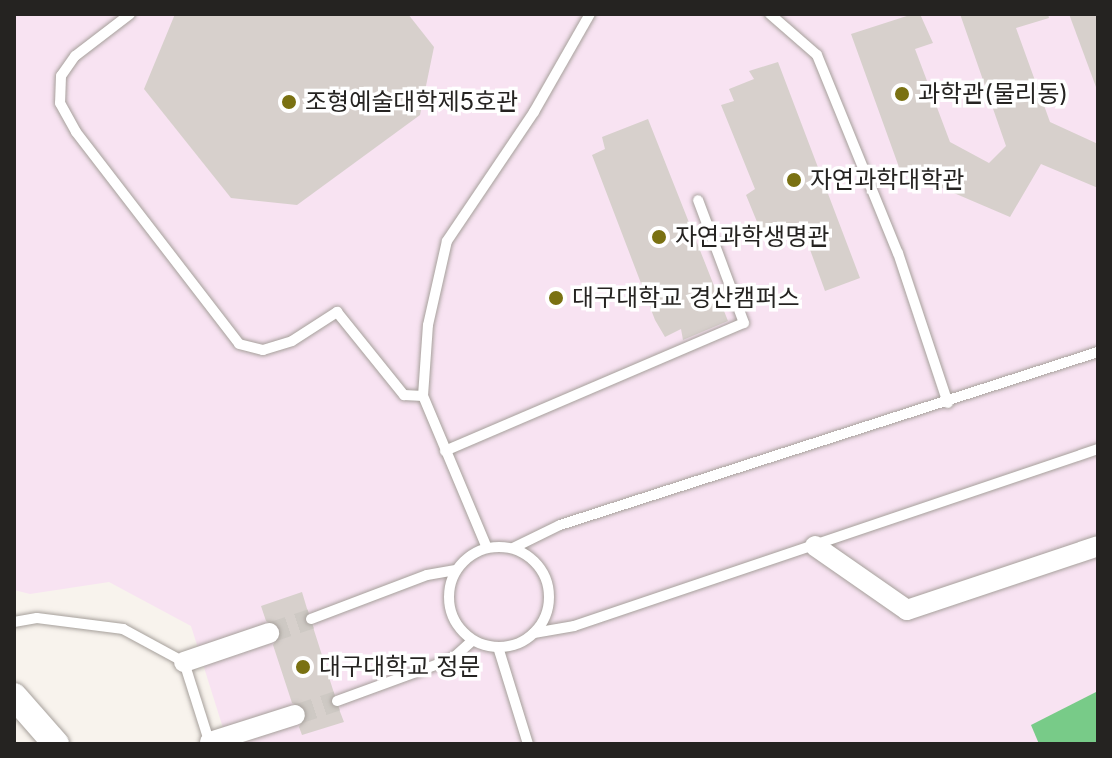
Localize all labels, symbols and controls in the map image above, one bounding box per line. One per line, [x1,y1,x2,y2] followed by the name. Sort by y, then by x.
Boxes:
[918,80,1068,108] place label: 과학관(물리동)
[893,85,911,103] marker: 과학관(물리동)
[305,88,518,116] place label: 조형예술대학제5호관
[280,93,298,111] marker: 조형예술대학제5호관
[810,166,965,194] place label: 자연과학대학관
[785,171,803,189] marker: 자연과학대학관
[675,223,830,251] place label: 자연과학생명관
[650,228,668,246] marker: 자연과학생명관
[572,284,800,312] place label: 대구대학교 경산캠퍼스
[547,289,565,307] marker: 대구대학교 경산캠퍼스
[319,653,480,681] place label: 대구대학교 정문
[294,658,312,676] marker: 대구대학교 정문

